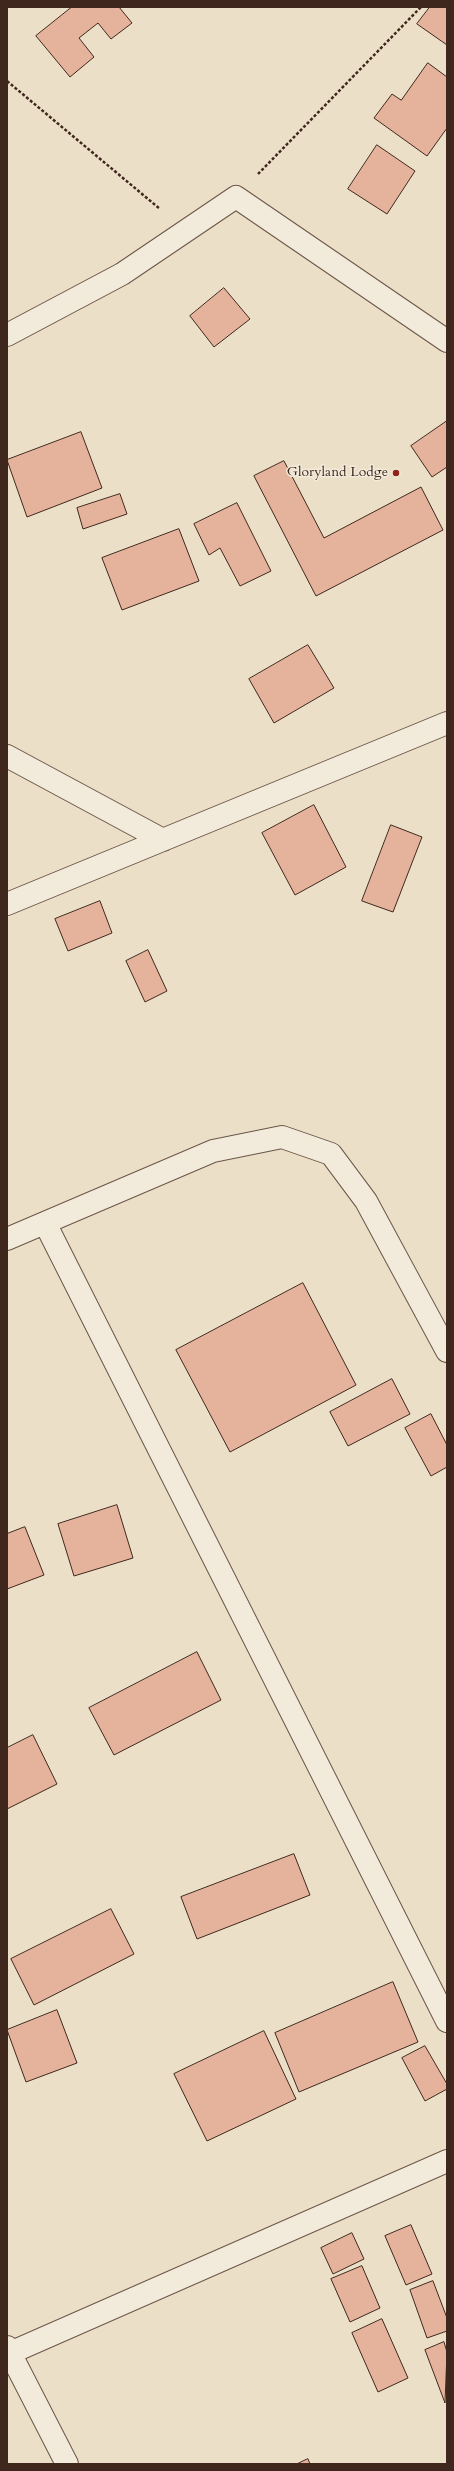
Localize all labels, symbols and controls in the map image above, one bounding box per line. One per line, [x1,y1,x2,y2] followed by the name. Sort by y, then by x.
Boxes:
[287,465,388,481] place label: Gloryland Lodge
[391,468,401,478] marker: Gloryland Lodge

